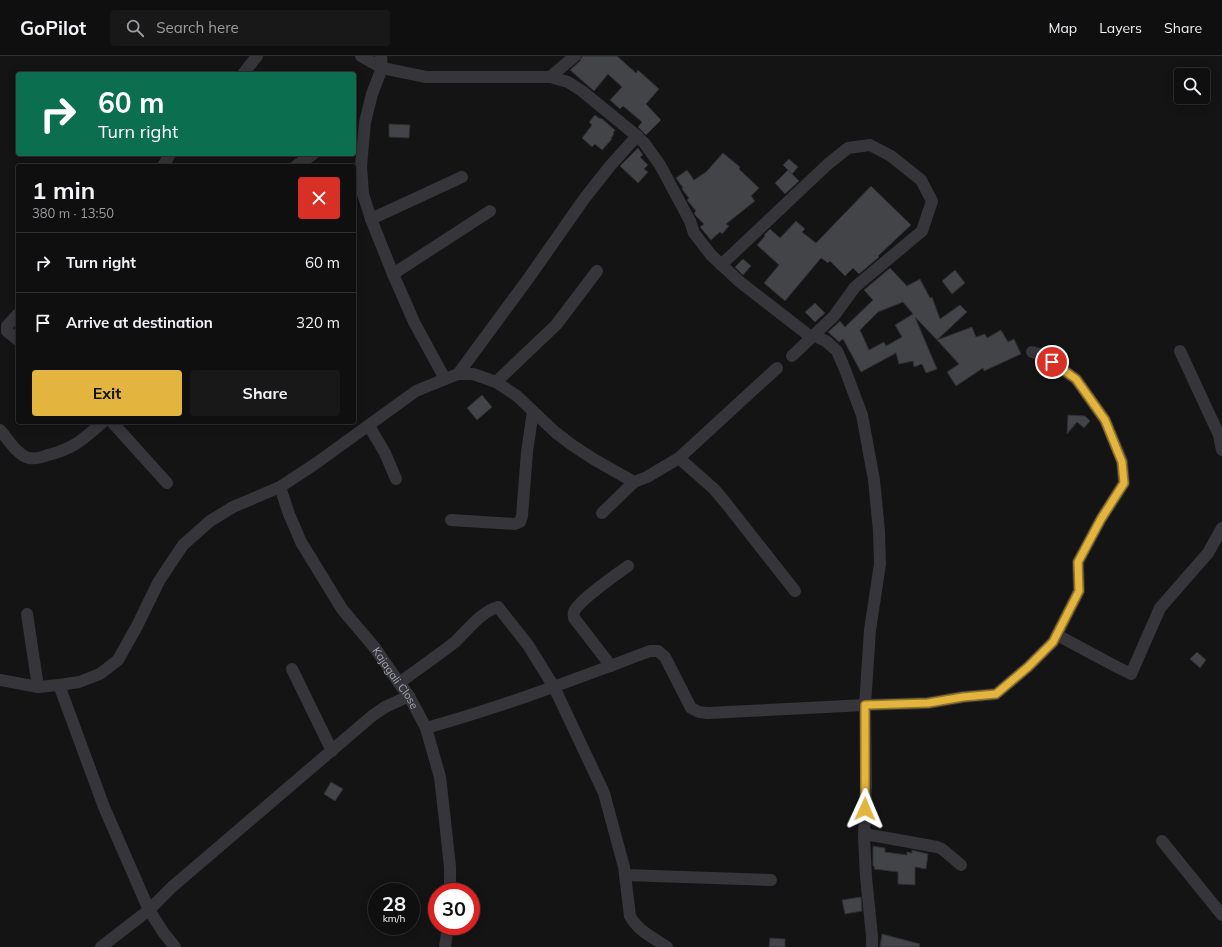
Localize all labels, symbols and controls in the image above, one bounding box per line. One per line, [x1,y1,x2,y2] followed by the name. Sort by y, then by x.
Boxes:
[110,10,390,46] search box
[20,16,86,40] text: GoPilot
[124,17,146,39] icon: search
[156,18,239,37] text: Search here
[1048,19,1077,37] text: Map
[1099,19,1142,37] text: Layers
[1164,19,1202,37] text: Share
[1174,68,1210,104] map controls
[1174,68,1210,104] button: search
[98,85,164,120] text: 60 m
[32,88,84,140] icon: right
[98,120,178,143] text: Turn right
[32,175,95,205] text: 1 min
[298,177,340,219] button: close
[32,205,114,221] text: 380 m · 13:50
[32,252,54,274] icon: right
[66,253,136,272] text: Turn right
[305,253,340,272] text: 60 m
[32,312,54,334] icon: arrive
[66,313,213,332] text: Arrive at destination
[296,313,340,332] text: 320 m
[1035,345,1069,379] pin
[1041,351,1063,373] icon: arrive
[32,370,182,416] button: Exit
[190,370,340,416] button: Share
[369,644,422,711] street label: Kajagali Close
[844,788,886,830] position arrow
[428,883,480,935] speed limit sign: 30
[382,891,406,916] text: 28
[383,912,405,925] text: km/h

